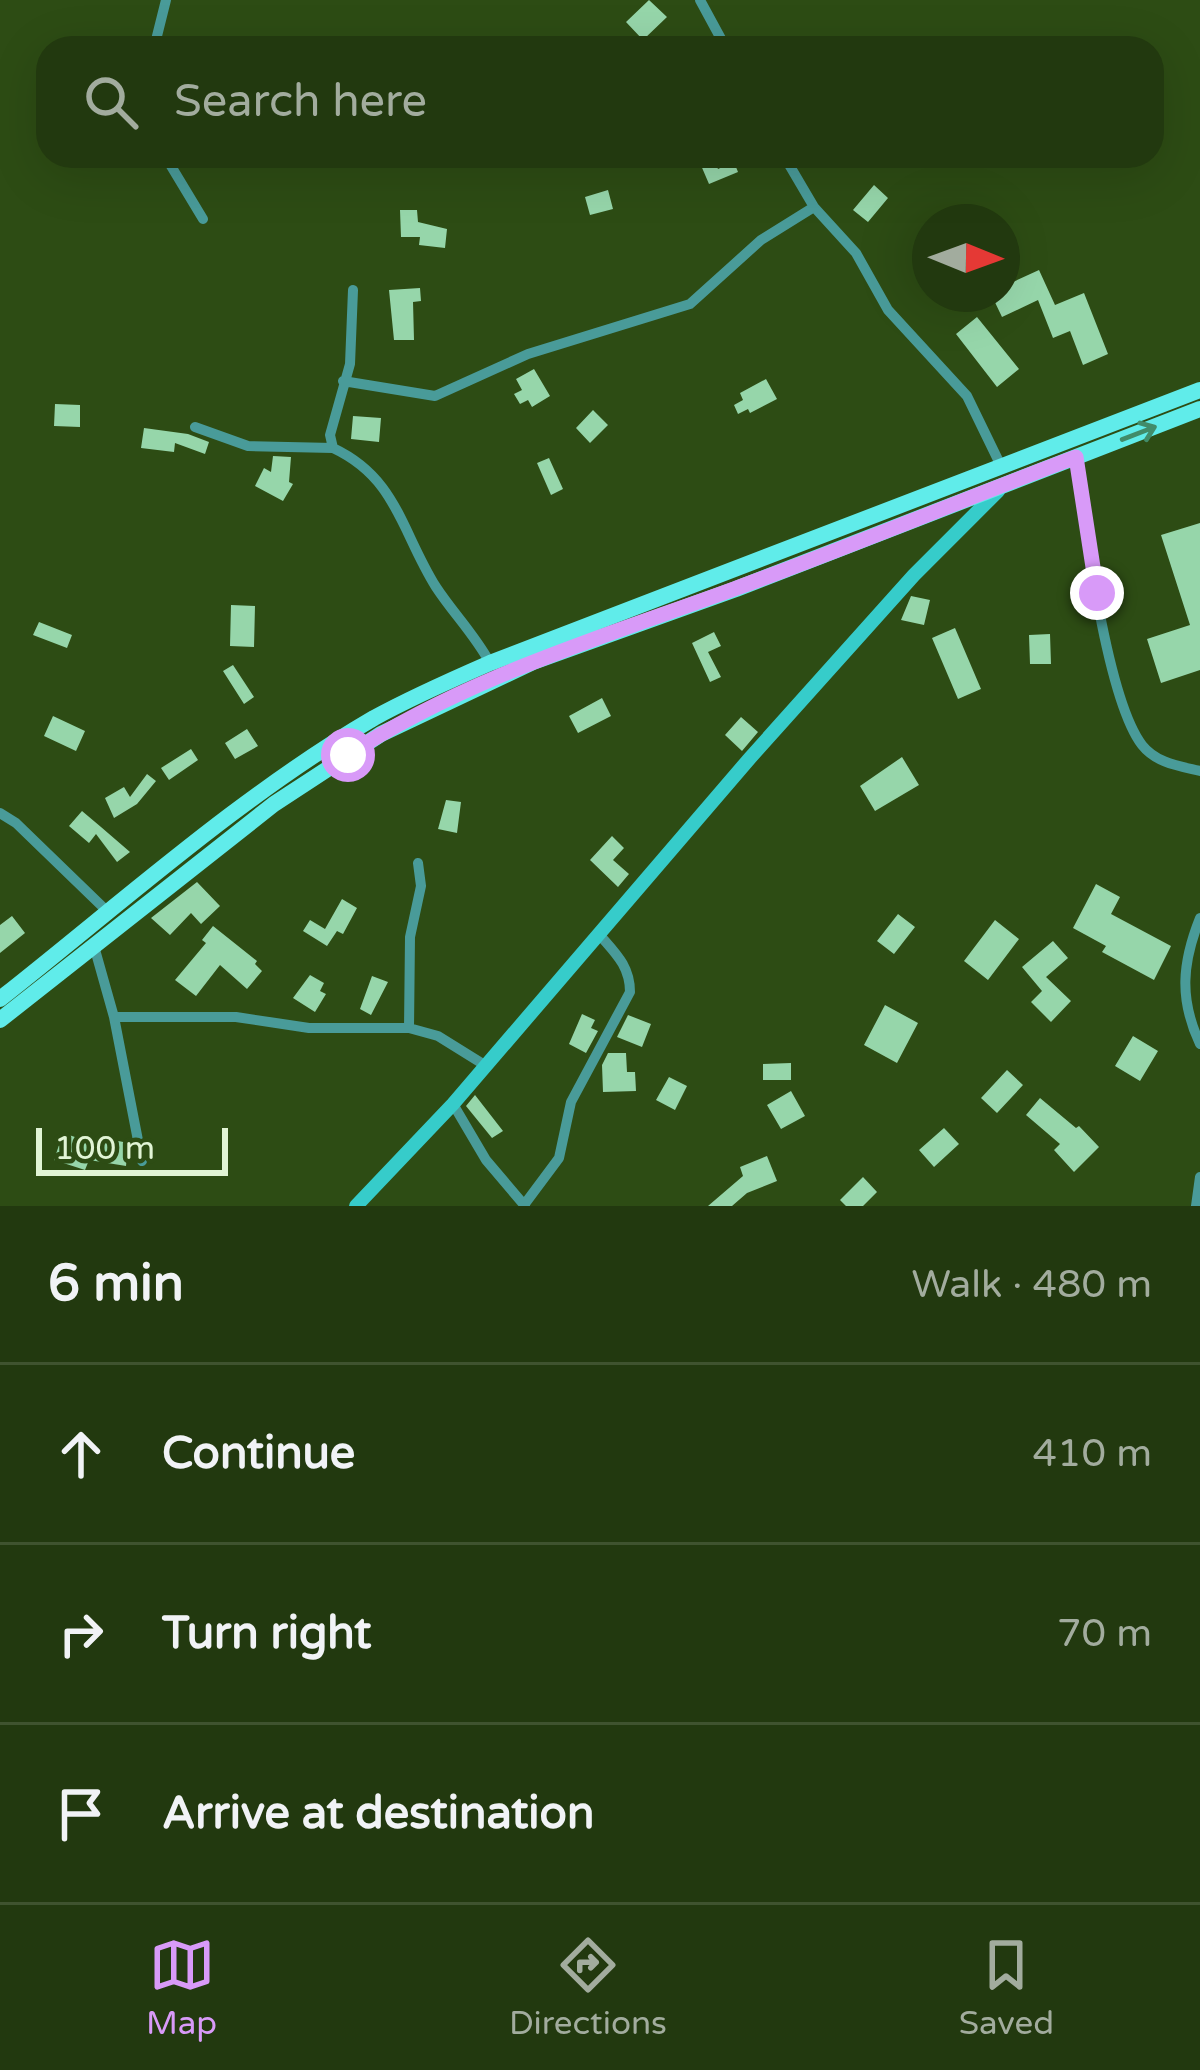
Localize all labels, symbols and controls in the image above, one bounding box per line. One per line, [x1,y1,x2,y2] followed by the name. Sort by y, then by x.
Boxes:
[36,36,1164,168] search box
[78,69,144,135] icon: search
[174,75,427,129] text: Search here
[912,204,1020,312] north arrow
[1119,420,1156,442] one-way arrow
[1070,566,1124,620] route end
[321,728,375,782] route start
[36,1122,228,1175] scale bar
[54,1129,155,1168] text: 100 m
[48,1253,184,1315] text: 6 min
[911,1261,1152,1308] text: Walk · 480 m
[48,1421,114,1487] icon: ahead
[162,1427,355,1481] text: Continue
[1033,1430,1152,1477] text: 410 m
[48,1601,114,1667] icon: right
[162,1607,371,1661] text: Turn right
[1057,1610,1152,1657] text: 70 m
[48,1781,114,1847] icon: arrive
[162,1787,594,1841] text: Arrive at destination
[146,1932,217,2043] tab: Map
[509,1932,667,2043] tab: Directions
[959,1932,1054,2043] tab: Saved

